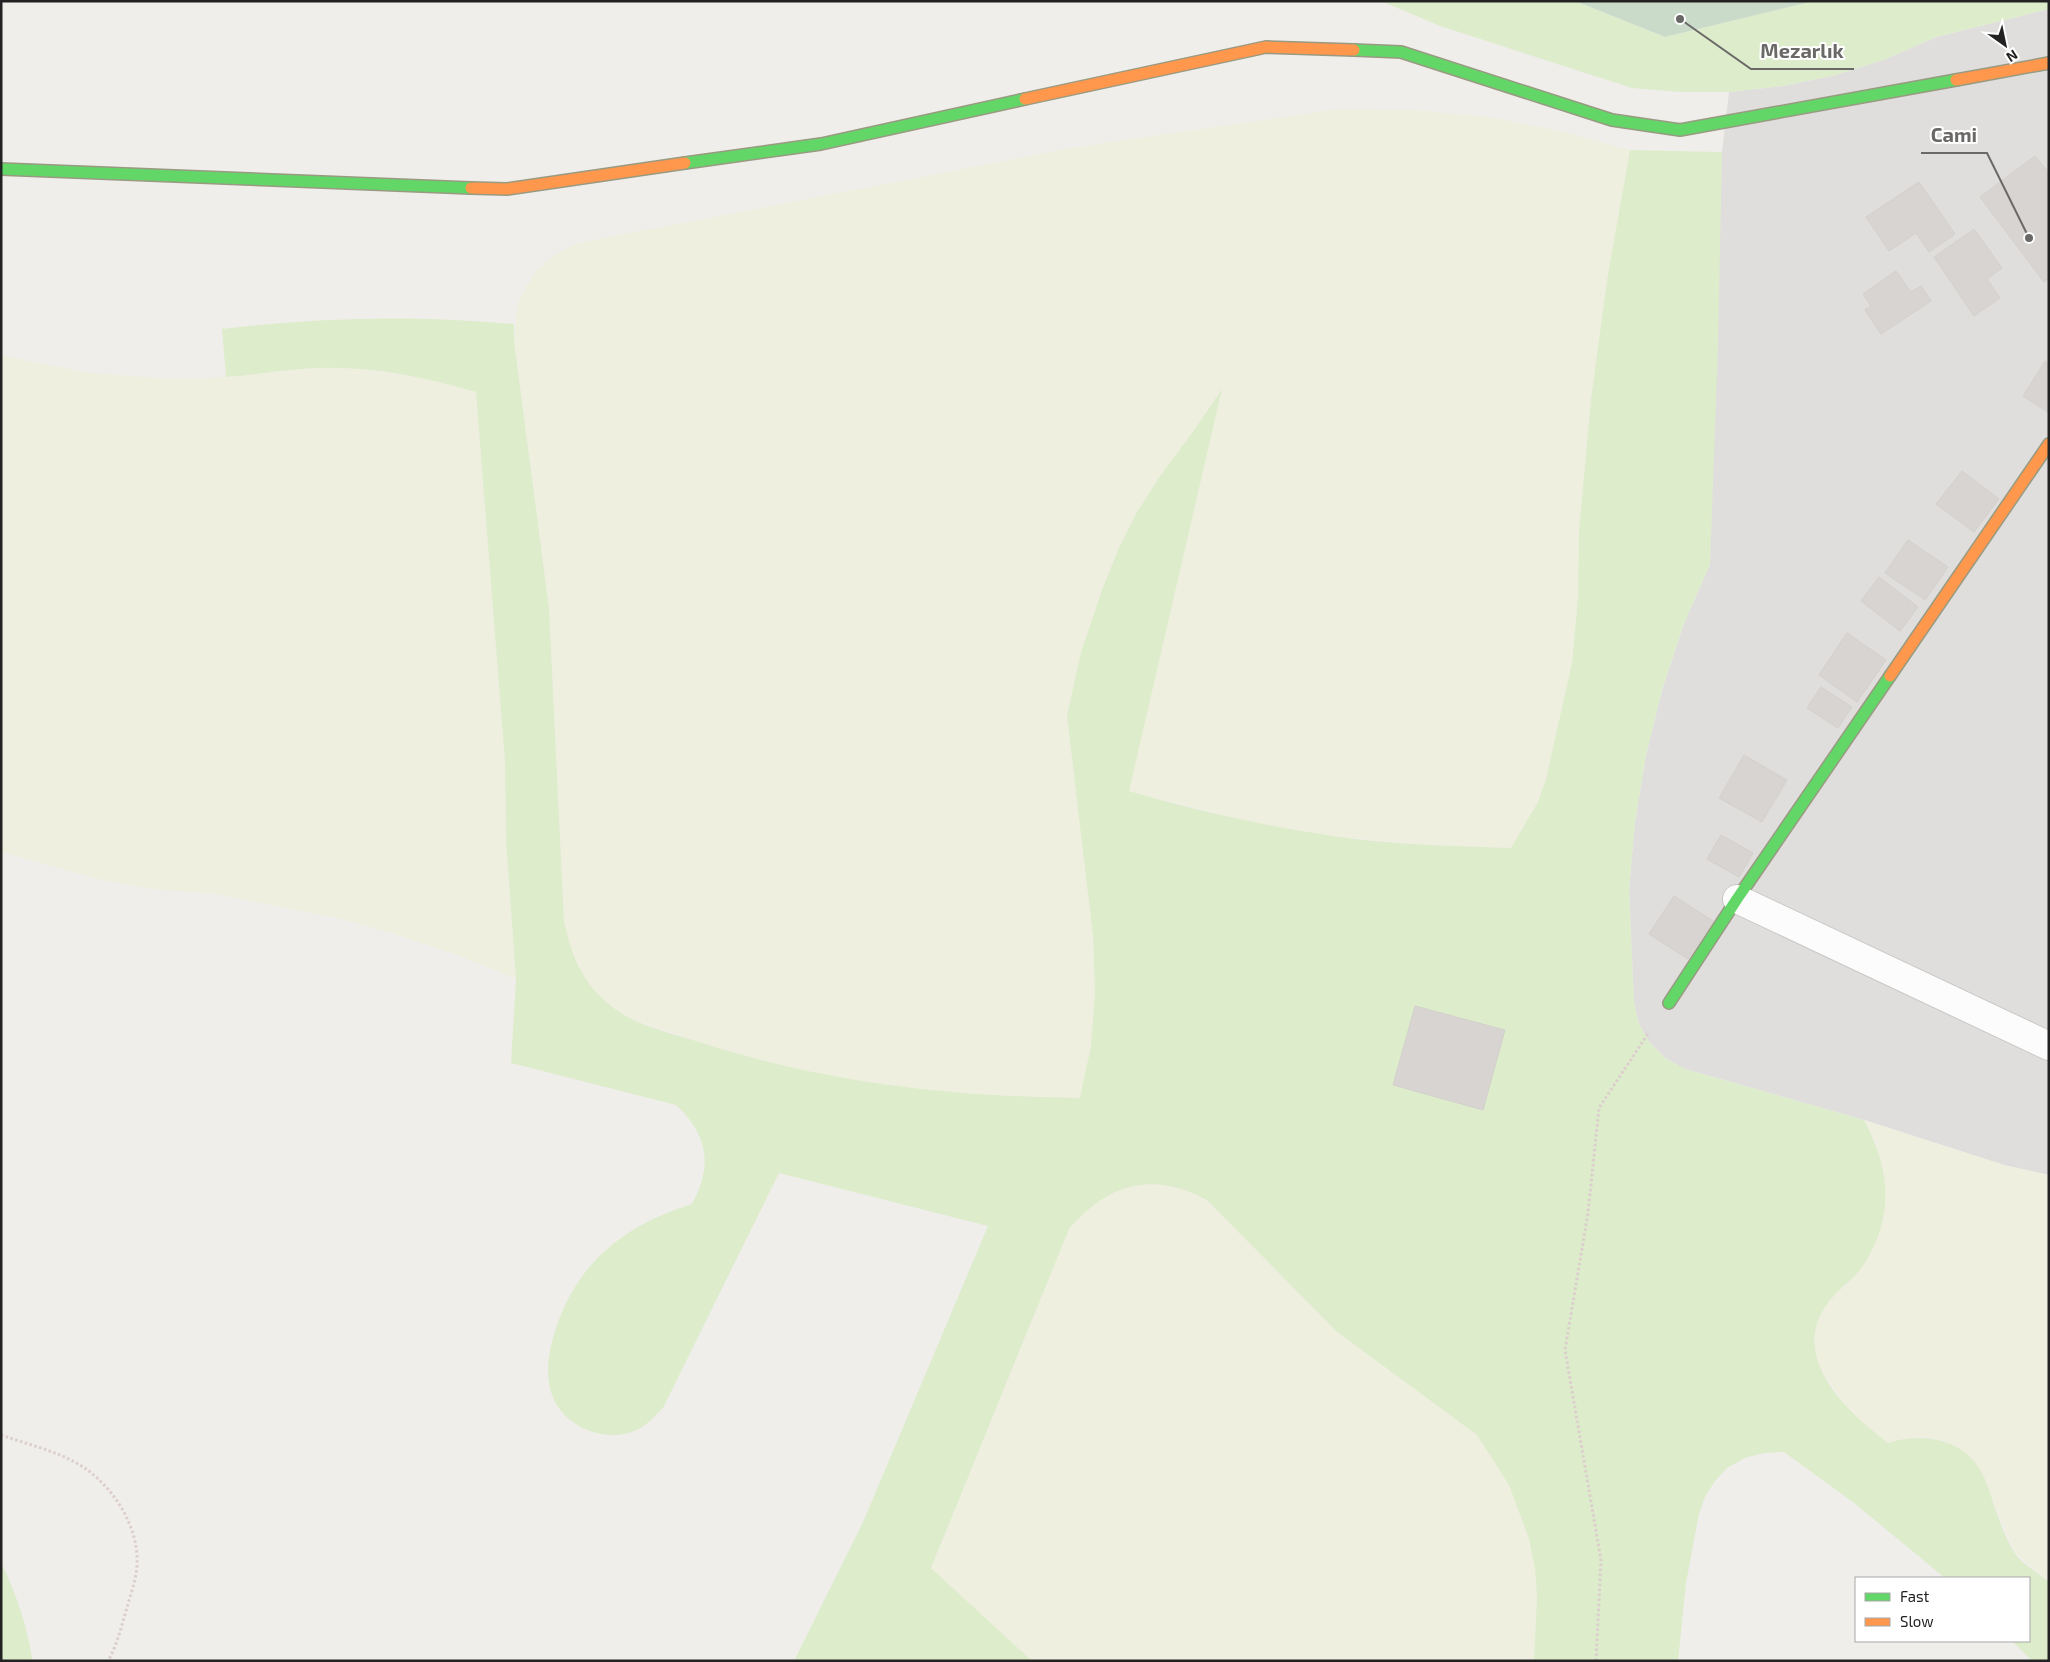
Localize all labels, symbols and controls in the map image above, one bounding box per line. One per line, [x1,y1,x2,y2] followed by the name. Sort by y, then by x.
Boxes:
[1980,20,2030,70] north arrow
[1751,34,1854,69] callout: Mezarlık
[1760,38,1844,62] text: Mezarlık
[2003,46,2021,66] text: N
[1921,118,1987,153] callout: Cami
[1931,122,1977,146] text: Cami
[1855,1577,2030,1642] legend
[1900,1587,1930,1605] text: Fast
[1900,1612,1934,1630] text: Slow

